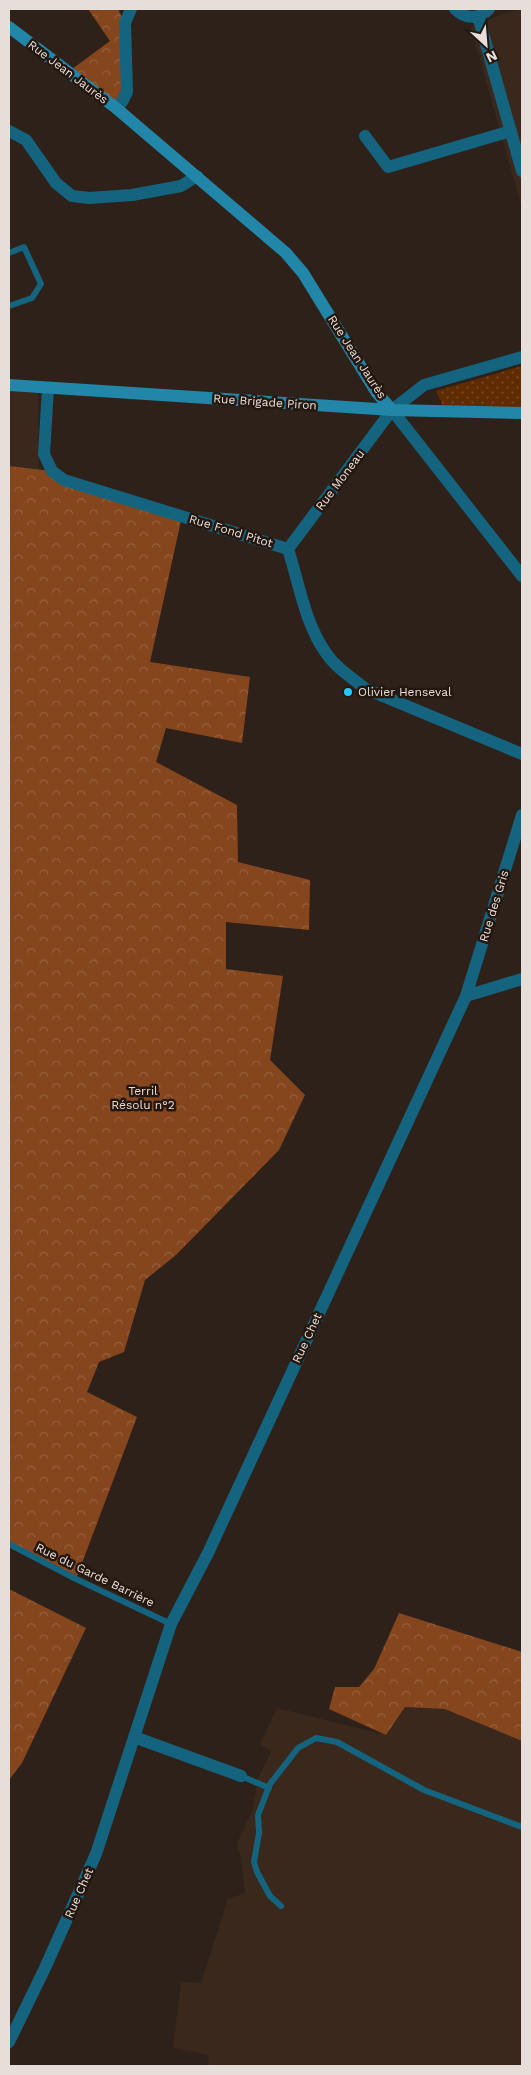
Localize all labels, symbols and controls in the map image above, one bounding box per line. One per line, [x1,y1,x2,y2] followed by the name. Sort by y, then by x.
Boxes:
[461,20,511,70] north arrow
[25,37,111,107] street label: Rue Jean Jaurès
[484,47,500,66] text: N
[325,313,389,401] street label: Rue Jean Jaurès
[213,391,317,413] street label: Rue Brigade Piron
[313,447,367,513] street label: Rue Moneau
[187,512,275,550] street label: Rue Fond Pitot
[358,685,452,699] place label: Olivier Henseval
[342,686,354,698] marker: Olivier Henseval
[476,868,512,944] street label: Rue des Gris
[111,1084,175,1112] park label: Terril Résolu n°2
[289,1311,325,1365] street label: Rue Chet
[33,1540,157,1610] street label: Rue du Garde Barrière
[62,1866,96,1920] street label: Rue Chet

